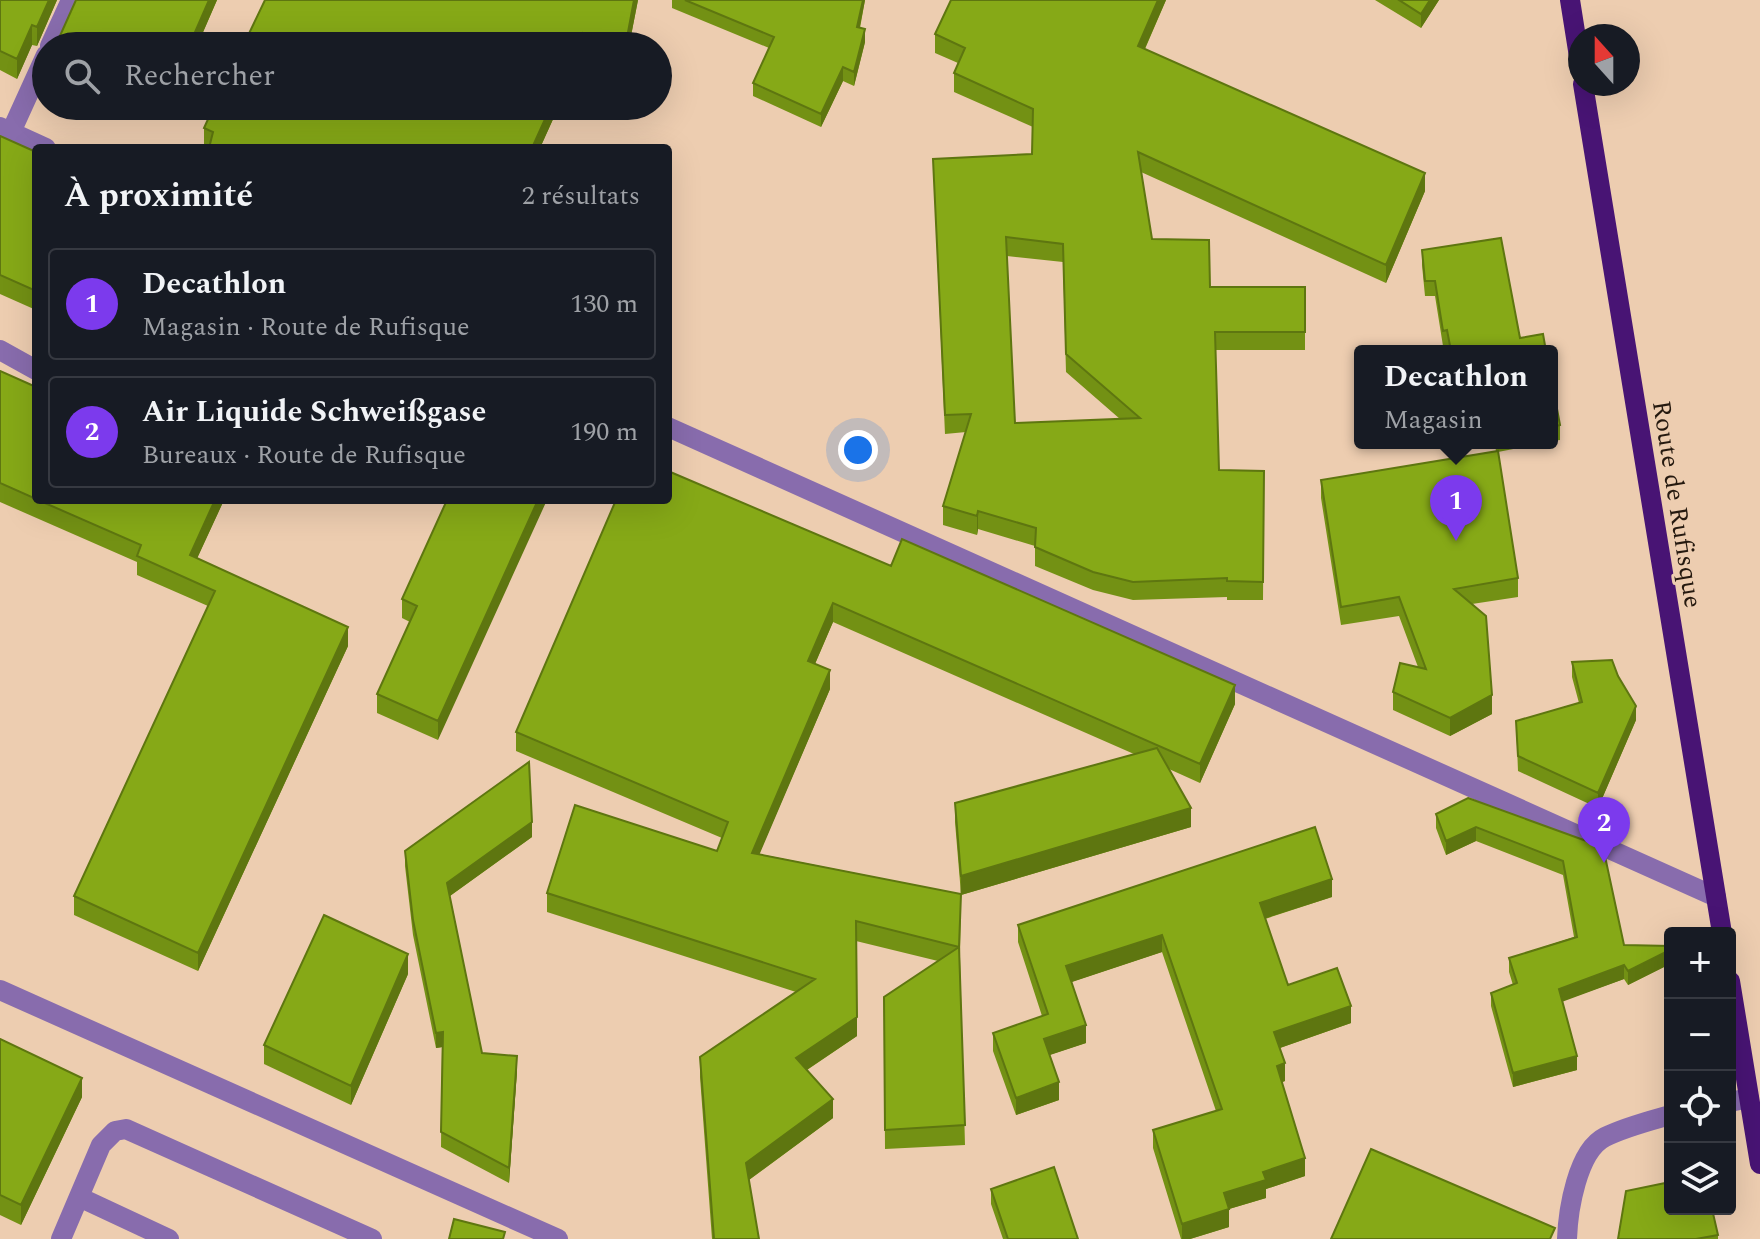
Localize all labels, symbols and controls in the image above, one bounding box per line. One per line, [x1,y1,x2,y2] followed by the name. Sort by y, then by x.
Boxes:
[1568,24,1640,96] north arrow
[32,32,672,120] search box
[124,53,275,99] text: Rechercher
[60,54,104,98] icon: search
[64,170,253,222] text: À proximité
[522,176,640,216] text: 2 résultats
[142,261,286,307] text: Decathlon
[85,284,99,324] text: 1
[570,284,638,324] text: 130 m
[142,307,470,347] text: Magasin · Route de Rufisque
[1354,345,1558,449] popup
[1384,354,1528,400] text: Decathlon
[142,389,486,435] text: Air Liquide Schweißgase
[1641,398,1713,611] street label: Route de Rufisque
[1384,400,1483,440] text: Magasin
[85,412,99,452] text: 2
[570,412,638,452] text: 190 m
[838,430,878,470] your location
[142,435,466,475] text: Bureaux · Route de Rufisque
[1430,475,1482,541] pin: 1
[1578,797,1630,863] pin: 2
[1664,927,1736,1215] map controls
[1664,927,1736,999] button: +
[1664,999,1736,1071] button: −
[1664,1071,1736,1143] button: locate
[1664,1143,1736,1215] button: layers

